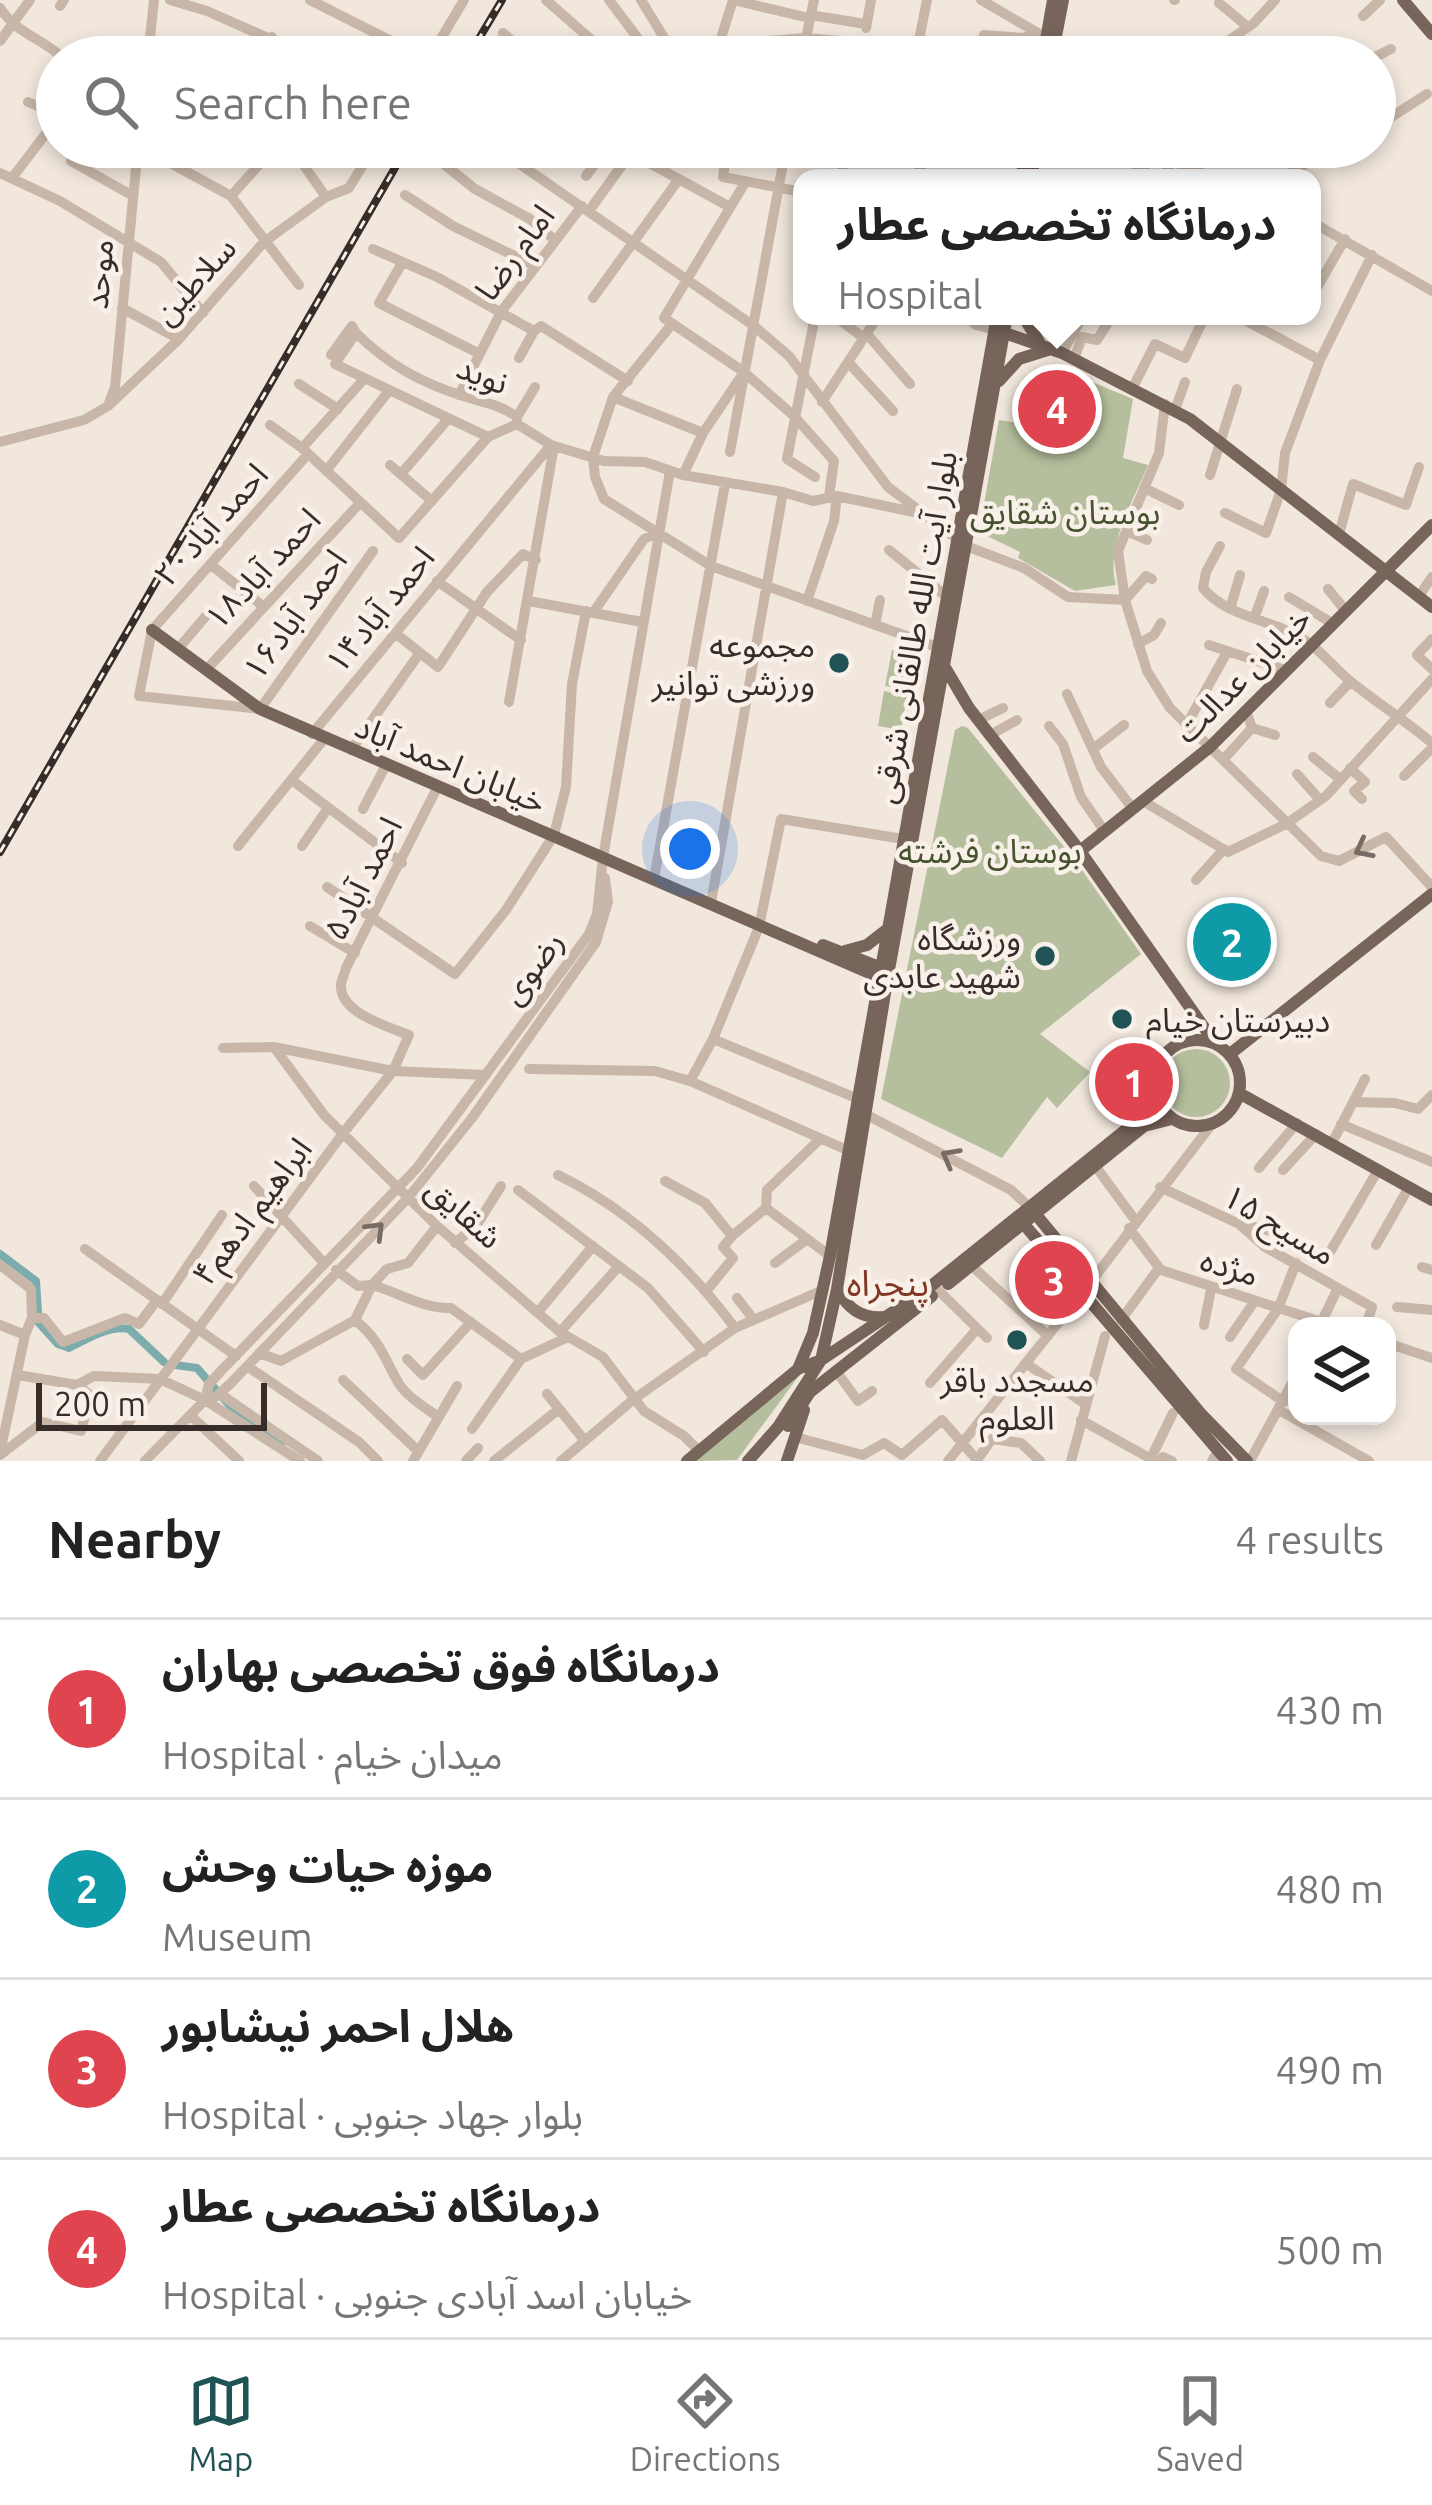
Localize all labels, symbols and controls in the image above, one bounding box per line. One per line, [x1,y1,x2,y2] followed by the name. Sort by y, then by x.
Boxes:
[36,36,1396,168] search box
[78,69,144,135] icon: search
[174,77,412,128] text: Search here
[793,169,1321,325] popup
[467,197,567,311] street label: امام رضا
[838,198,1276,249] text: درمانگاه تخصصی عطار
[145,229,244,333] street label: سلاطین
[77,238,121,311] street label: موحد
[838,273,983,316] text: Hospital
[451,347,514,402] street label: نوید
[1018,364,1096,454] pin: 4
[865,448,965,806] street label: بلوار آیت الله طالقانی شرقی
[146,455,274,593] street label: احمد آباد۲۰
[970,493,1160,533] park label: بوستان شقایق
[197,500,327,636] street label: احمد آباد۱۸
[317,539,441,679] street label: احمد آباد۱۴
[235,542,353,686] street label: احمد آباد۱۶
[1166,598,1319,751] street label: خیابان عدالت
[651,626,815,703] place label: مجموعه ورزشی توانیر
[826,650,852,676] marker: مجموعه ورزشی توانیر
[349,706,552,822] street label: خیابان احمد آباد
[315,811,409,945] street label: احمد آباد۵
[660,819,720,879] your location
[898,832,1082,871] park label: بوستان فرشته
[1354,835,1376,858] one-way arrow
[1193,897,1271,987] pin: 2
[863,919,1021,996] place label: ورزشگاه شهید عابدی
[492,923,572,1012] street label: رضوی
[1032,943,1058,969] marker: ورزشگاه شهید عابدی
[1146,1001,1330,1045] place label: دبیرستان خیام
[1109,1006,1135,1032] marker: دبیرستان خیام
[1095,1037,1173,1127] pin: 1
[184,1130,325,1296] street label: ابراهیم ادهم۴
[941,1148,962,1171] one-way arrow
[418,1169,510,1258] street label: شقایق
[1214,1176,1343,1278] street label: مسیح ۱۵
[362,1222,384,1244] one-way arrow
[1015,1235,1093,1325] pin: 3
[1196,1240,1263,1294] street label: مژده
[847,1262,929,1307] district label: پنجراه
[1288,1317,1396,1425] map controls
[1288,1317,1396,1425] button: layers
[1004,1327,1030,1353] marker: مسجدد باقر العلوم
[939,1361,1094,1443] place label: مسجدد باقر العلوم
[36,1377,267,1430] scale bar
[54,1385,146,1422] text: 200 m
[48,1510,221,1568] text: Nearby
[1235,1518,1384,1561] text: 4 results
[162,1640,720,1691] text: درمانگاه فوق تخصصی بهاران
[76,1688,98,1731] text: 1
[1275,1688,1384,1731] text: 430 m
[162,1733,503,1776] text: Hospital · میدان خیام
[162,1840,493,1891] text: موزه حیات وحش
[76,1867,98,1910] text: 2
[1275,1867,1384,1910] text: 480 m
[162,1915,313,1958] text: Museum
[162,2000,514,2051] text: هلال احمر نیشابور
[76,2048,98,2091] text: 3
[1275,2048,1384,2091] text: 490 m
[162,2093,583,2136] text: Hospital · بلوار جهاد جنوبی
[162,2180,600,2231] text: درمانگاه تخصصی عطار
[76,2228,98,2271] text: 4
[1275,2228,1384,2271] text: 500 m
[162,2273,692,2316] text: Hospital · خیابان اسد آبادی جنوبی
[188,2368,254,2477] tab: Map
[630,2368,780,2477] tab: Directions
[1156,2368,1244,2477] tab: Saved

